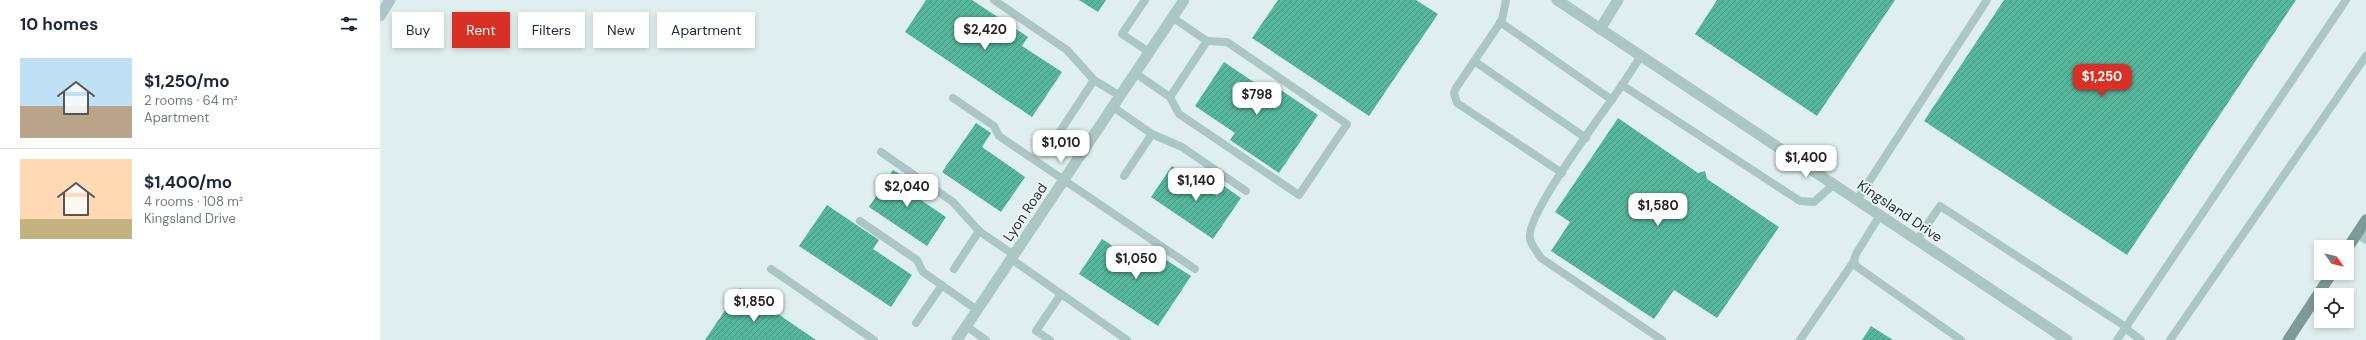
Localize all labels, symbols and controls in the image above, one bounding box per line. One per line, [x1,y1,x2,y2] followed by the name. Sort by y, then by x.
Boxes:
[392,12,444,48] chip: Buy
[452,12,510,48] chip: Rent
[518,12,585,48] chip: Filters
[593,12,649,48] chip: New
[657,12,755,48] chip: Apartment
[20,13,98,35] text: 10 homes
[338,13,360,35] icon: filters
[952,17,1018,51] pin: $2,420
[963,21,1007,38] text: $2,420
[2069,64,2135,98] pin: $1,250
[2082,68,2122,85] text: $1,250
[144,70,230,92] text: $1,250/mo
[52,74,100,122] icon: home
[1233,82,1281,116] pin: $798
[1241,86,1273,103] text: $798
[144,92,238,109] text: 2 rooms · 64 m²
[144,109,209,126] text: Apartment
[1028,130,1094,164] pin: $1,010
[1042,134,1080,151] text: $1,010
[1773,145,1839,179] pin: $1,400
[1785,149,1827,166] text: $1,400
[1163,168,1229,202] pin: $1,140
[144,171,232,193] text: $1,400/mo
[1177,172,1215,189] text: $1,140
[874,174,940,208] pin: $2,040
[52,175,100,223] icon: home
[1854,176,1946,246] street label: Kingsland Drive
[884,178,930,195] text: $2,040
[999,179,1051,245] street label: Lyon Road
[144,193,243,210] text: 4 rooms · 108 m²
[1625,193,1691,227] pin: $1,580
[1637,197,1679,214] text: $1,580
[144,210,236,227] text: Kingsland Drive
[2314,240,2354,280] north arrow
[2314,240,2354,328] map controls
[1103,246,1169,280] pin: $1,050
[1115,250,1157,267] text: $1,050
[2314,288,2354,328] button: locate
[721,289,787,323] pin: $1,850
[733,293,775,310] text: $1,850

